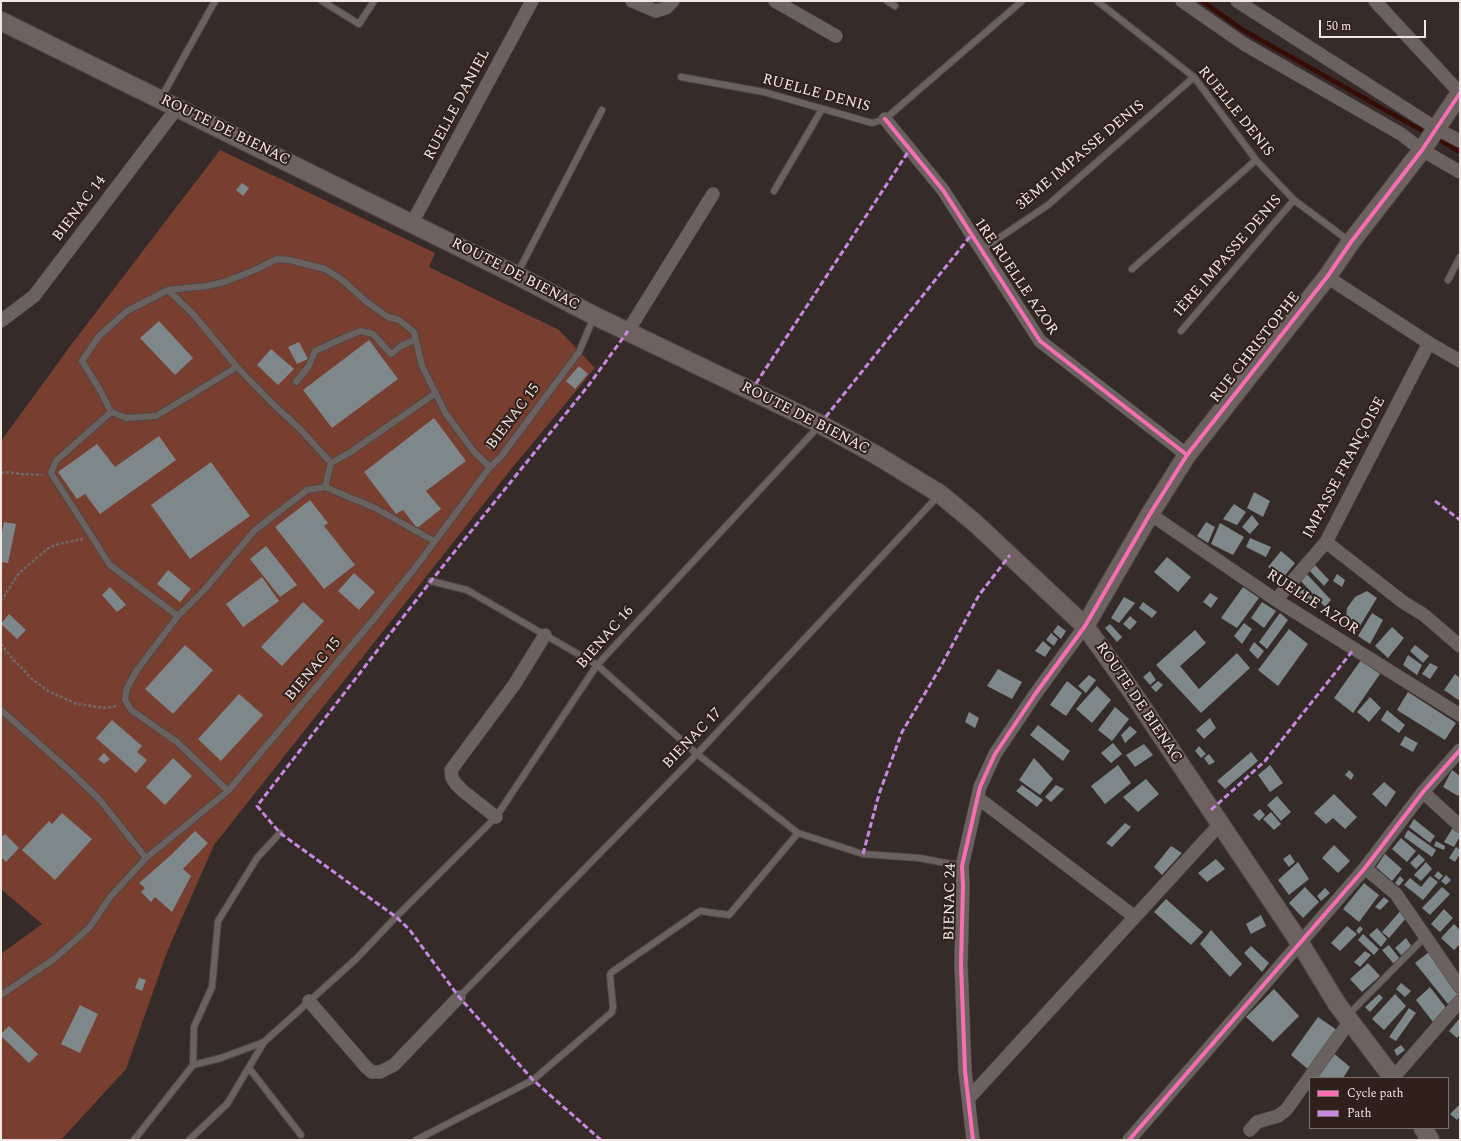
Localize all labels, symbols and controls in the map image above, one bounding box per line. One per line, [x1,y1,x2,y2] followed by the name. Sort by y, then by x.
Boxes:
[1321,12,1428,38] scale bar
[1326,17,1351,36] text: 50 m
[421,46,495,164] street label: RUELLE DANIEL
[1193,63,1277,161] street label: RUELLE DENIS
[760,71,872,117] street label: RUELLE DENIS
[157,92,293,170] street label: ROUTE DE BIENAC
[1013,97,1149,215] street label: 3ÈME IMPASSE DENIS
[49,173,111,245] street label: BIENAC 14
[1170,192,1286,322] street label: 1ÈRE IMPASSE DENIS
[969,215,1061,339] street label: 1RE RUELLE AZOR
[448,235,582,315] street label: ROUTE DE BIENAC
[1207,289,1305,407] street label: RUE CHRISTOPHE
[738,379,872,459] street label: ROUTE DE BIENAC
[483,381,545,453] street label: BIENAC 15
[1300,394,1390,542] street label: IMPASSE FRANÇOISE
[1262,566,1362,640] street label: RUELLE AZOR
[574,603,638,673] street label: BIENAC 16
[282,635,346,705] street label: BIENAC 15
[1091,639,1185,767] street label: ROUTE DE BIENAC
[660,705,726,773] street label: BIENAC 17
[941,863,961,941] street label: BIENAC 24
[1309,1077,1449,1129] legend
[1347,1084,1404,1103] text: Cycle path
[1347,1104,1372,1123] text: Path

